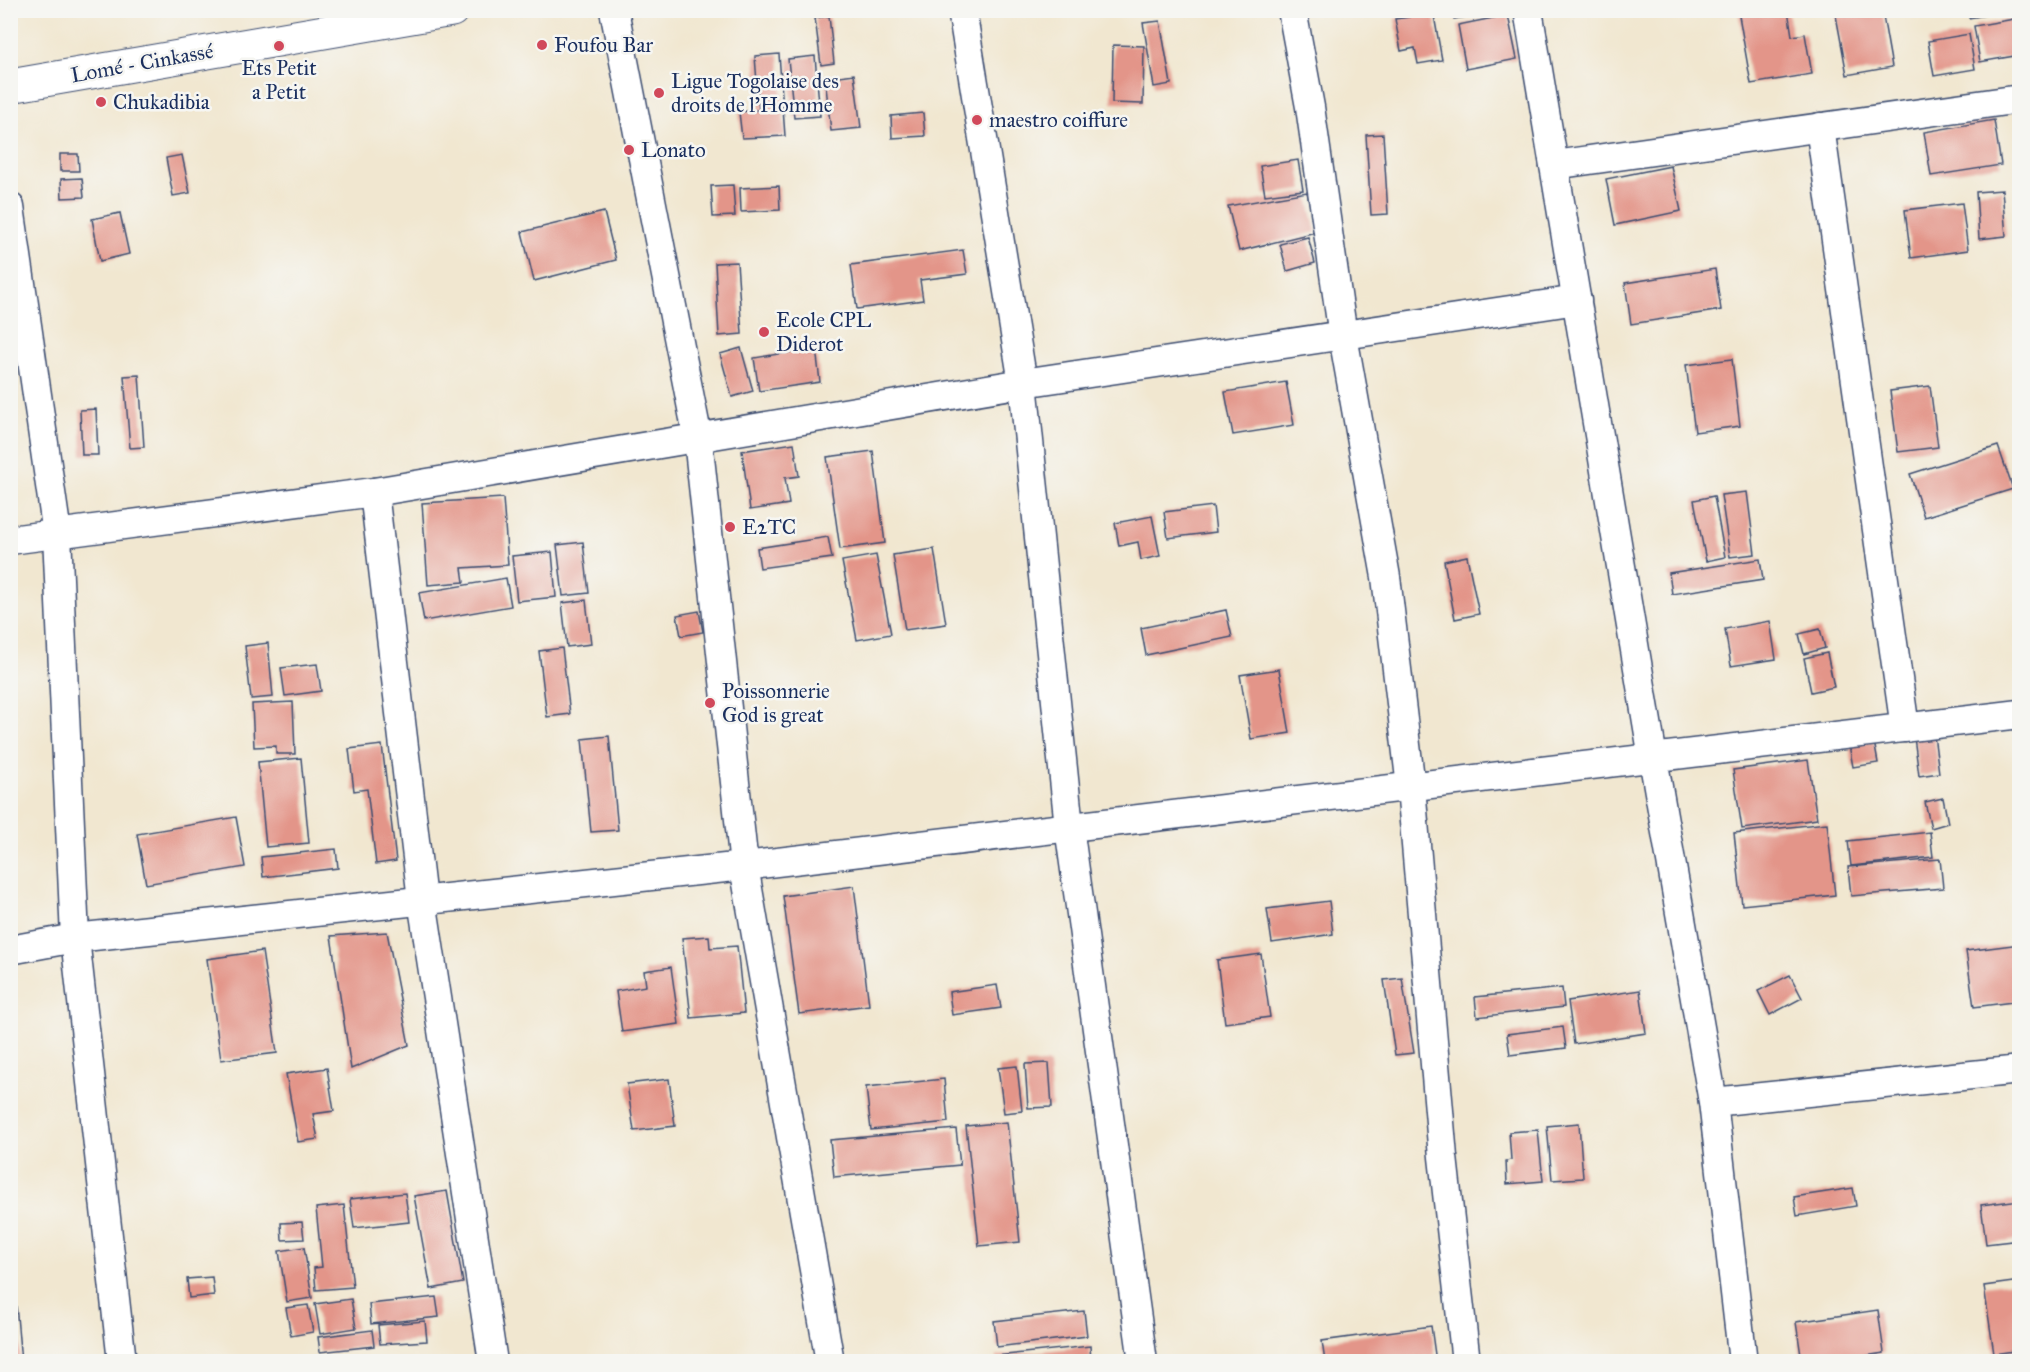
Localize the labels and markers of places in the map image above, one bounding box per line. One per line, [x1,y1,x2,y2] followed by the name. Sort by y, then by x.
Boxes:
[554,32,653,58] place label: Foufou Bar
[535,38,549,52] marker: Foufou Bar
[272,39,286,53] marker: Ets Petit a Petit
[241,55,317,105] place label: Ets Petit a Petit
[671,68,839,118] place label: Ligue Togolaise des droits de l'Homme
[652,86,666,100] marker: Ligue Togolaise des droits de l'Homme
[113,89,210,115] place label: Chukadibia
[94,95,108,109] marker: Chukadibia
[989,107,1128,133] place label: maestro coiffure
[970,113,984,127] marker: maestro coiffure
[641,137,706,163] place label: Lonato
[622,143,636,157] marker: Lonato
[776,307,872,357] place label: Ecole CPL Diderot
[757,325,771,339] marker: Ecole CPL Diderot
[742,514,796,540] place label: E2TC
[723,520,737,534] marker: E2TC
[722,678,830,728] place label: Poissonnerie God is great
[703,696,717,710] marker: Poissonnerie God is great

